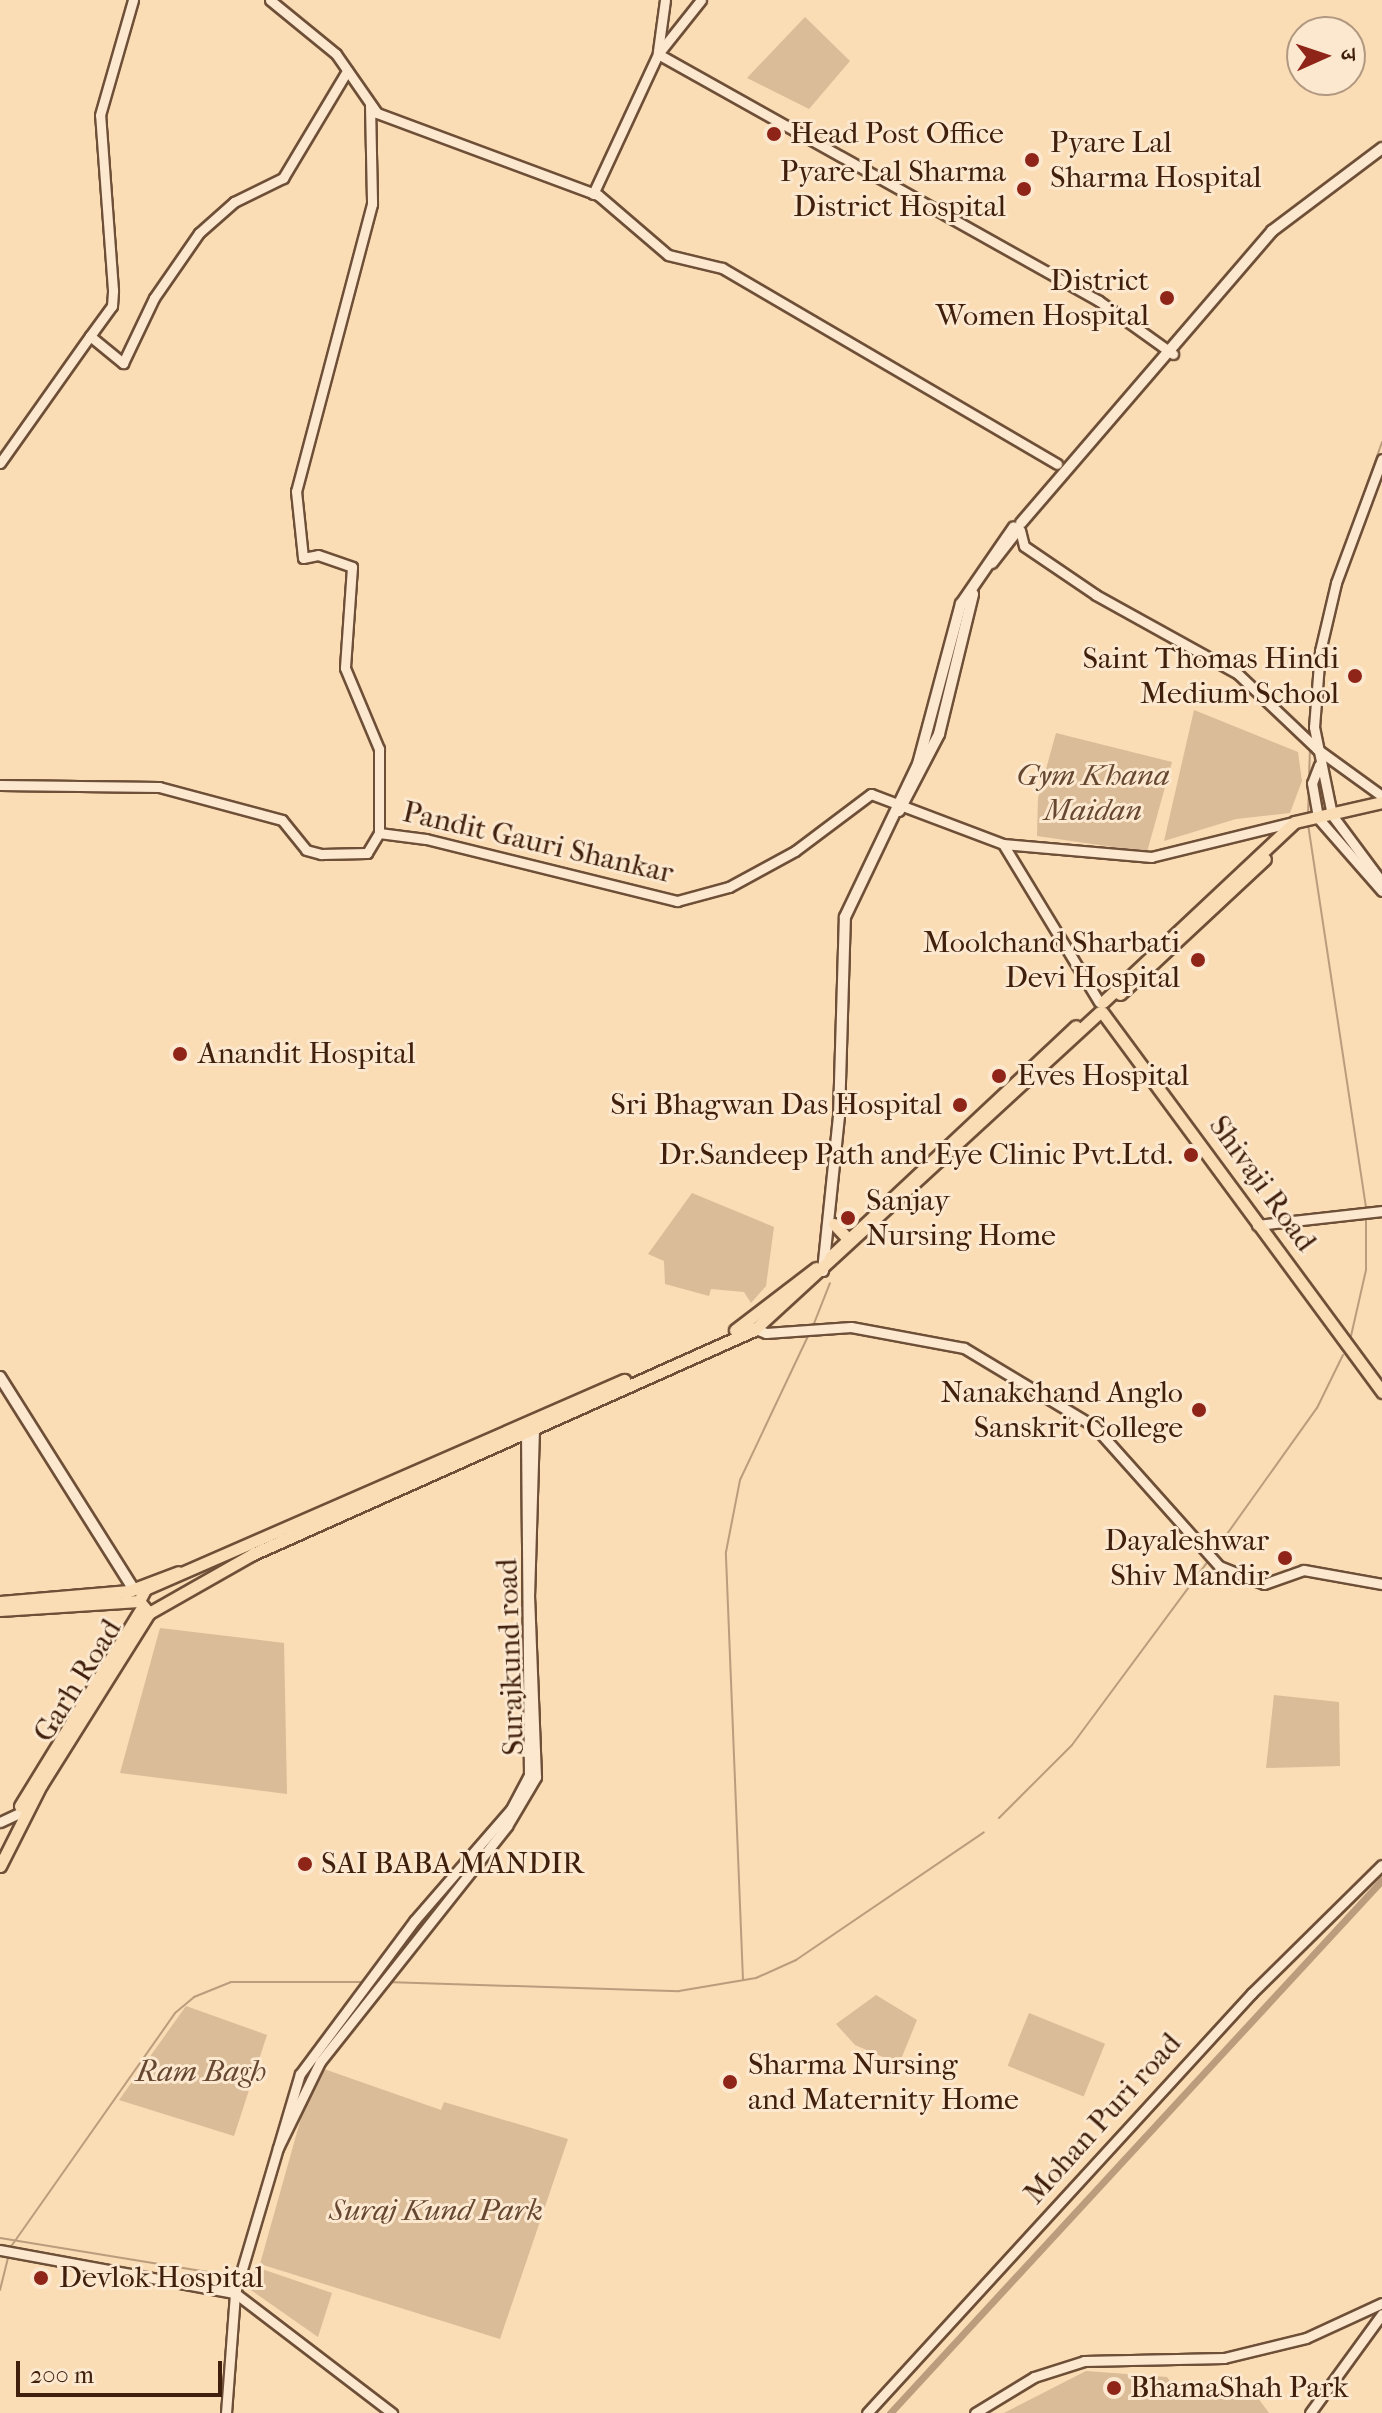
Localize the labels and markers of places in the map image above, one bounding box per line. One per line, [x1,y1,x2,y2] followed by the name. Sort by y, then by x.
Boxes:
[790,116,1004,152] place label: Head Post Office
[765,125,783,143] marker: Head Post Office
[1050,125,1262,196] place label: Pyare Lal Sharma Hospital
[1021,149,1043,171] marker: Pyare Lal Sharma Hospital
[780,154,1006,224] place label: Pyare Lal Sharma District Hospital
[1013,178,1035,200] marker: Pyare Lal Sharma District Hospital
[936,263,1149,334] place label: District Women Hospital
[1156,287,1178,309] marker: District Women Hospital
[1082,641,1339,712] place label: Saint Thomas Hindi Medium School
[1346,667,1364,685] marker: Saint Thomas Hindi Medium School
[923,925,1180,996] place label: Moolchand Sharbati Devi Hospital
[1187,949,1209,971] marker: Moolchand Sharbati Devi Hospital
[198,1036,416,1072] place label: Anandit Hospital
[169,1043,191,1065] marker: Anandit Hospital
[1017,1058,1189,1094] place label: Eves Hospital
[988,1065,1010,1087] marker: Eves Hospital
[610,1087,942,1123] place label: Sri Bhagwan Das Hospital
[949,1094,971,1116] marker: Sri Bhagwan Das Hospital
[659,1137,1173,1173] place label: Dr.Sandeep Path and Eye Clinic Pvt.Ltd.
[1180,1144,1202,1166] marker: Dr.Sandeep Path and Eye Clinic Pvt.Ltd.
[866,1183,1056,1254] place label: Sanjay Nursing Home
[837,1207,859,1229] marker: Sanjay Nursing Home
[941,1375,1183,1446] place label: Nanakchand Anglo Sanskrit College
[1190,1401,1208,1419] marker: Nanakchand Anglo Sanskrit College
[1105,1523,1269,1594] place label: Dayaleshwar Shiv Mandir
[1276,1549,1294,1567] marker: Dayaleshwar Shiv Mandir
[321,1846,584,1882] place label: SAI BABA MANDIR
[296,1855,314,1873] marker: SAI BABA MANDIR
[748,2047,1019,2118] place label: Sharma Nursing and Maternity Home
[719,2071,741,2093] marker: Sharma Nursing and Maternity Home
[59,2260,264,2296] place label: Devlok Hospital
[30,2267,52,2289] marker: Devlok Hospital
[1130,2370,1348,2406] place label: BhamaShah Park
[1105,2379,1123,2397] marker: BhamaShah Park

